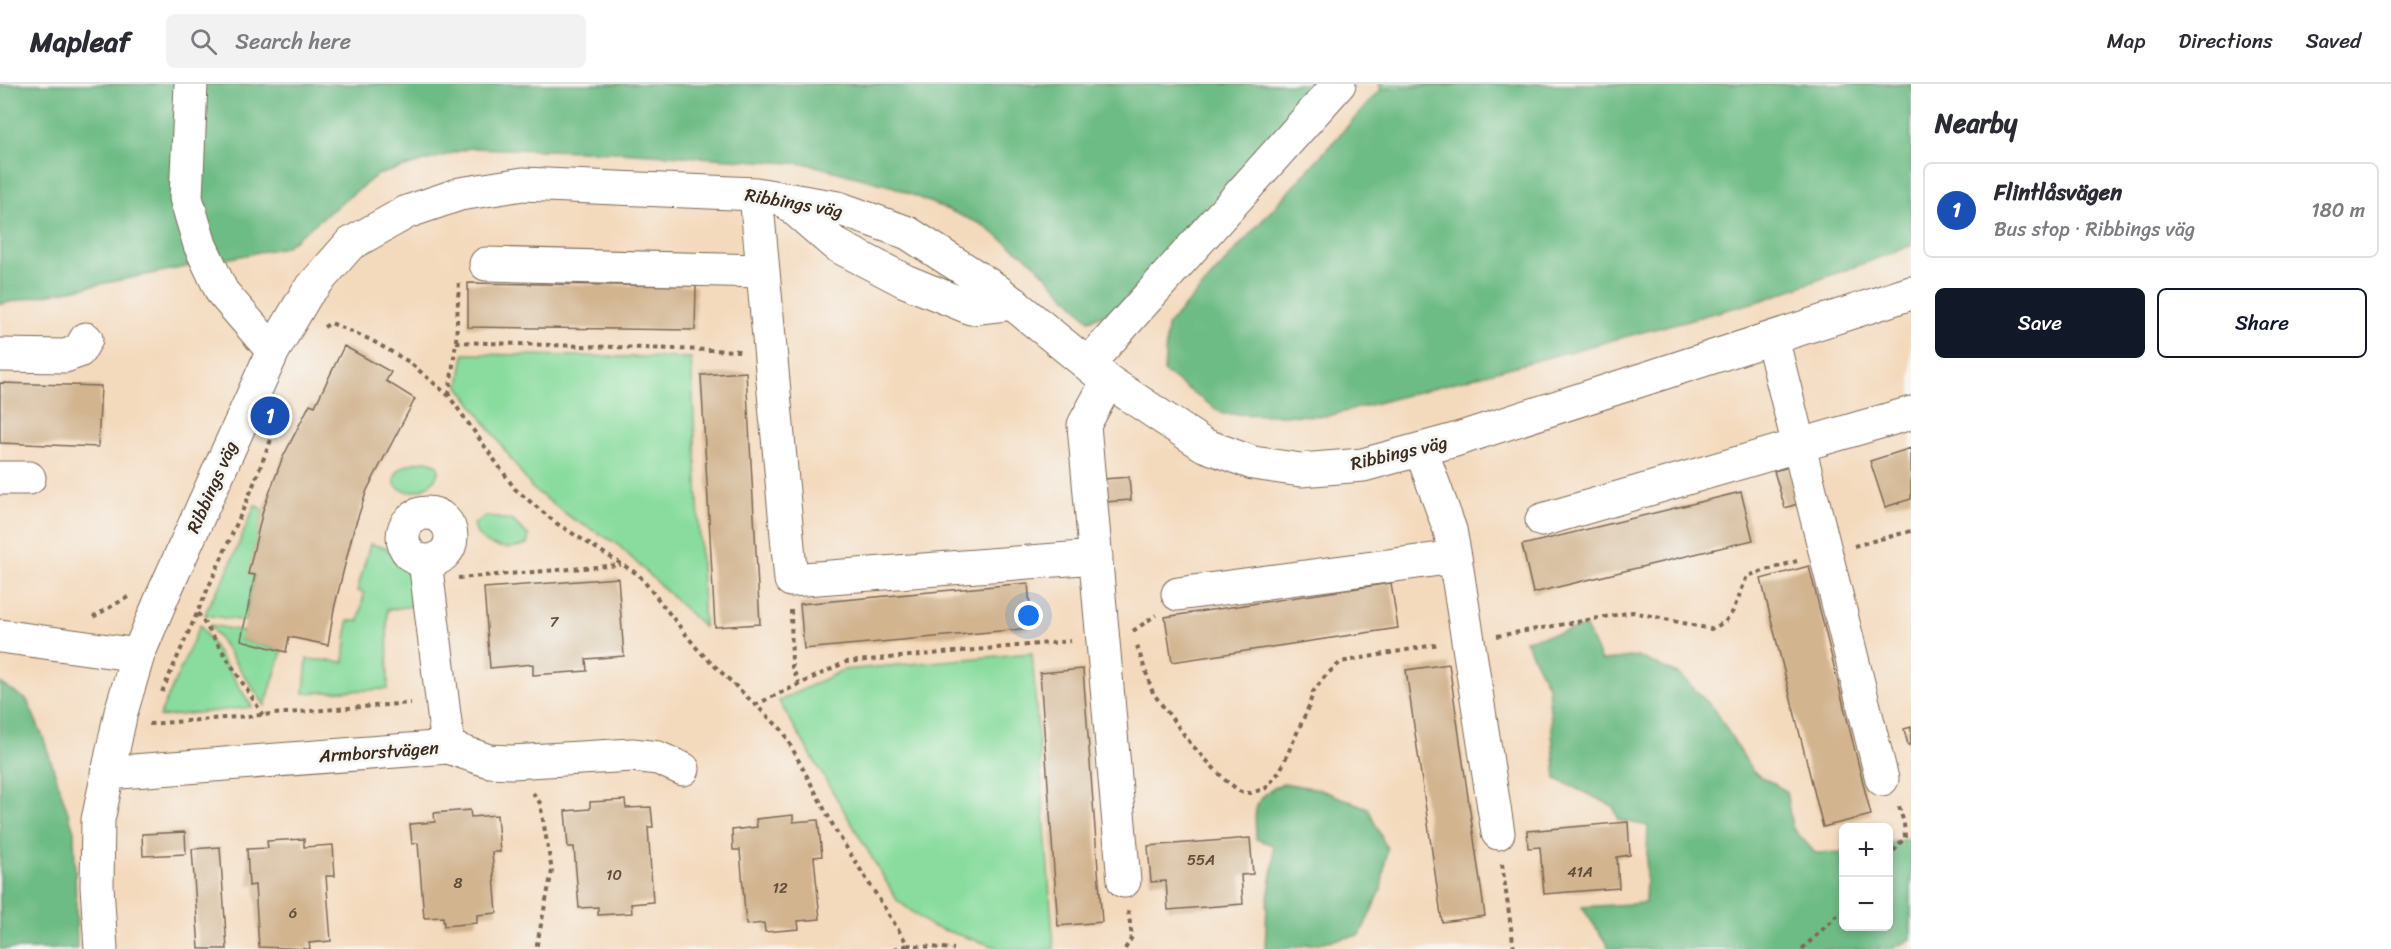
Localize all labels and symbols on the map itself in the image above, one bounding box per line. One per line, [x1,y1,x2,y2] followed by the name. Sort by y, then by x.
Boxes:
[743,179,845,227] street label: Ribbings väg
[250,394,290,438] pin: 1
[1347,426,1451,480] street label: Ribbings väg
[177,435,247,539] street label: Ribbings väg
[1014,601,1043,630] your location
[550,609,560,635] house number: 7
[317,732,440,772] street label: Armborstvägen
[1187,847,1215,873] house number: 55A
[1567,859,1593,885] house number: 41A
[606,862,622,888] house number: 10
[453,870,463,896] house number: 8
[772,875,788,901] house number: 12
[289,900,297,926] house number: 6

